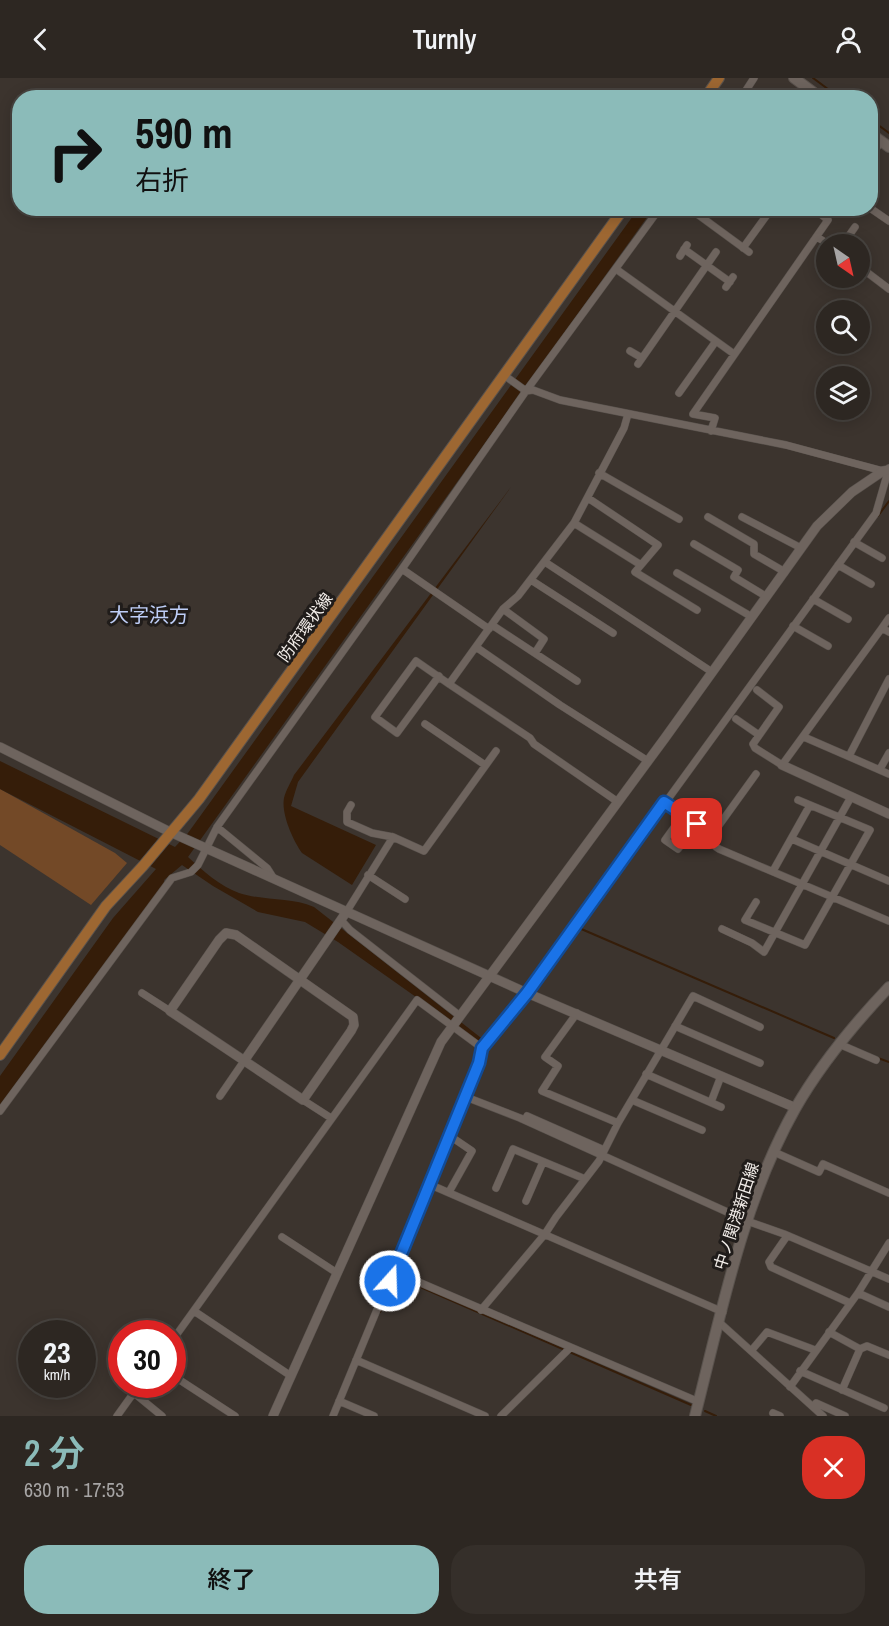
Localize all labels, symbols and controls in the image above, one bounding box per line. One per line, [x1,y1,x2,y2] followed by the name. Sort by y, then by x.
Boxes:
[413,21,476,57] text: Turnly
[24,23,57,56] icon: back
[832,23,865,56] icon: person
[135,105,233,161] text: 590 m
[36,114,114,192] icon: right
[135,162,189,198] text: 右折
[816,234,870,288] north arrow
[816,234,870,420] map controls
[816,300,870,354] button: search
[816,366,870,420] button: layers
[273,588,337,666] street label: 防府環状線
[109,601,189,628] district label: 大字浜方
[671,798,722,849] pin
[680,807,713,840] icon: arrive
[708,1159,764,1273] street label: 中ノ関港新田線
[358,1249,422,1313] position arrow
[108,1320,186,1398] speed limit sign: 30
[43,1332,71,1372] text: 23
[44,1364,70,1385] text: km/h
[24,1429,85,1477] text: 2 分
[802,1436,865,1499] button: close
[24,1476,124,1503] text: 630 m · 17:53
[24,1545,439,1614] button: 終了
[451,1545,865,1614] button: 共有

